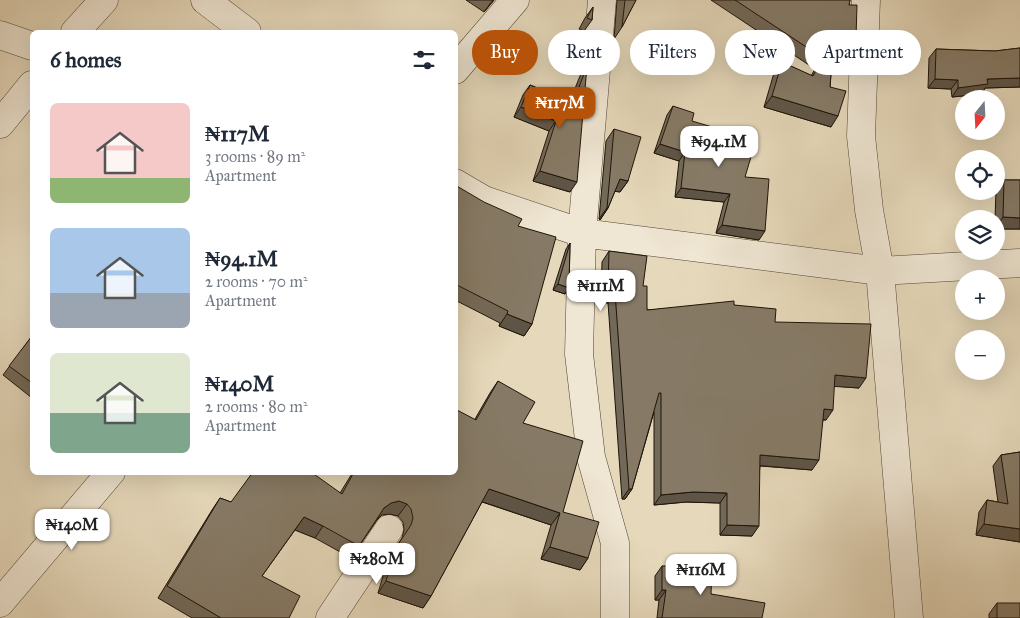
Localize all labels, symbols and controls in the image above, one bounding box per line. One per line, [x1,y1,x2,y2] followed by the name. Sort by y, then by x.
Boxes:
[472,30,538,75] chip: Buy
[548,30,620,75] chip: Rent
[630,30,715,75] chip: Filters
[725,30,795,75] chip: New
[805,30,921,75] chip: Apartment
[410,46,438,74] icon: filters
[50,47,122,73] text: 6 homes
[525,86,595,129] pin: ₦117M
[955,90,1005,140] north arrow
[955,90,1005,380] map controls
[535,93,585,112] text: ₦117M
[205,121,270,147] text: ₦117M
[90,123,150,183] icon: home
[678,126,760,168] pin: ₦94.1M
[691,132,747,151] text: ₦94.1M
[205,147,305,166] text: 3 rooms · 89 m²
[955,150,1005,200] button: locate
[205,166,277,185] text: Apartment
[955,210,1005,260] button: layers
[205,246,278,272] text: ₦94.1M
[90,248,150,308] icon: home
[566,270,636,312] pin: ₦111M
[955,270,1005,320] button: +
[205,272,308,291] text: 2 rooms · 70 m²
[577,276,625,295] text: ₦111M
[205,291,277,310] text: Apartment
[955,330,1005,380] button: −
[205,371,274,397] text: ₦140M
[90,373,150,433] icon: home
[205,397,308,416] text: 2 rooms · 80 m²
[205,416,277,435] text: Apartment
[37,508,107,551] pin: ₦140M
[46,515,98,534] text: ₦140M
[342,542,412,585] pin: ₦280M
[350,549,404,568] text: ₦280M
[666,554,736,596] pin: ₦116M
[677,560,725,579] text: ₦116M

